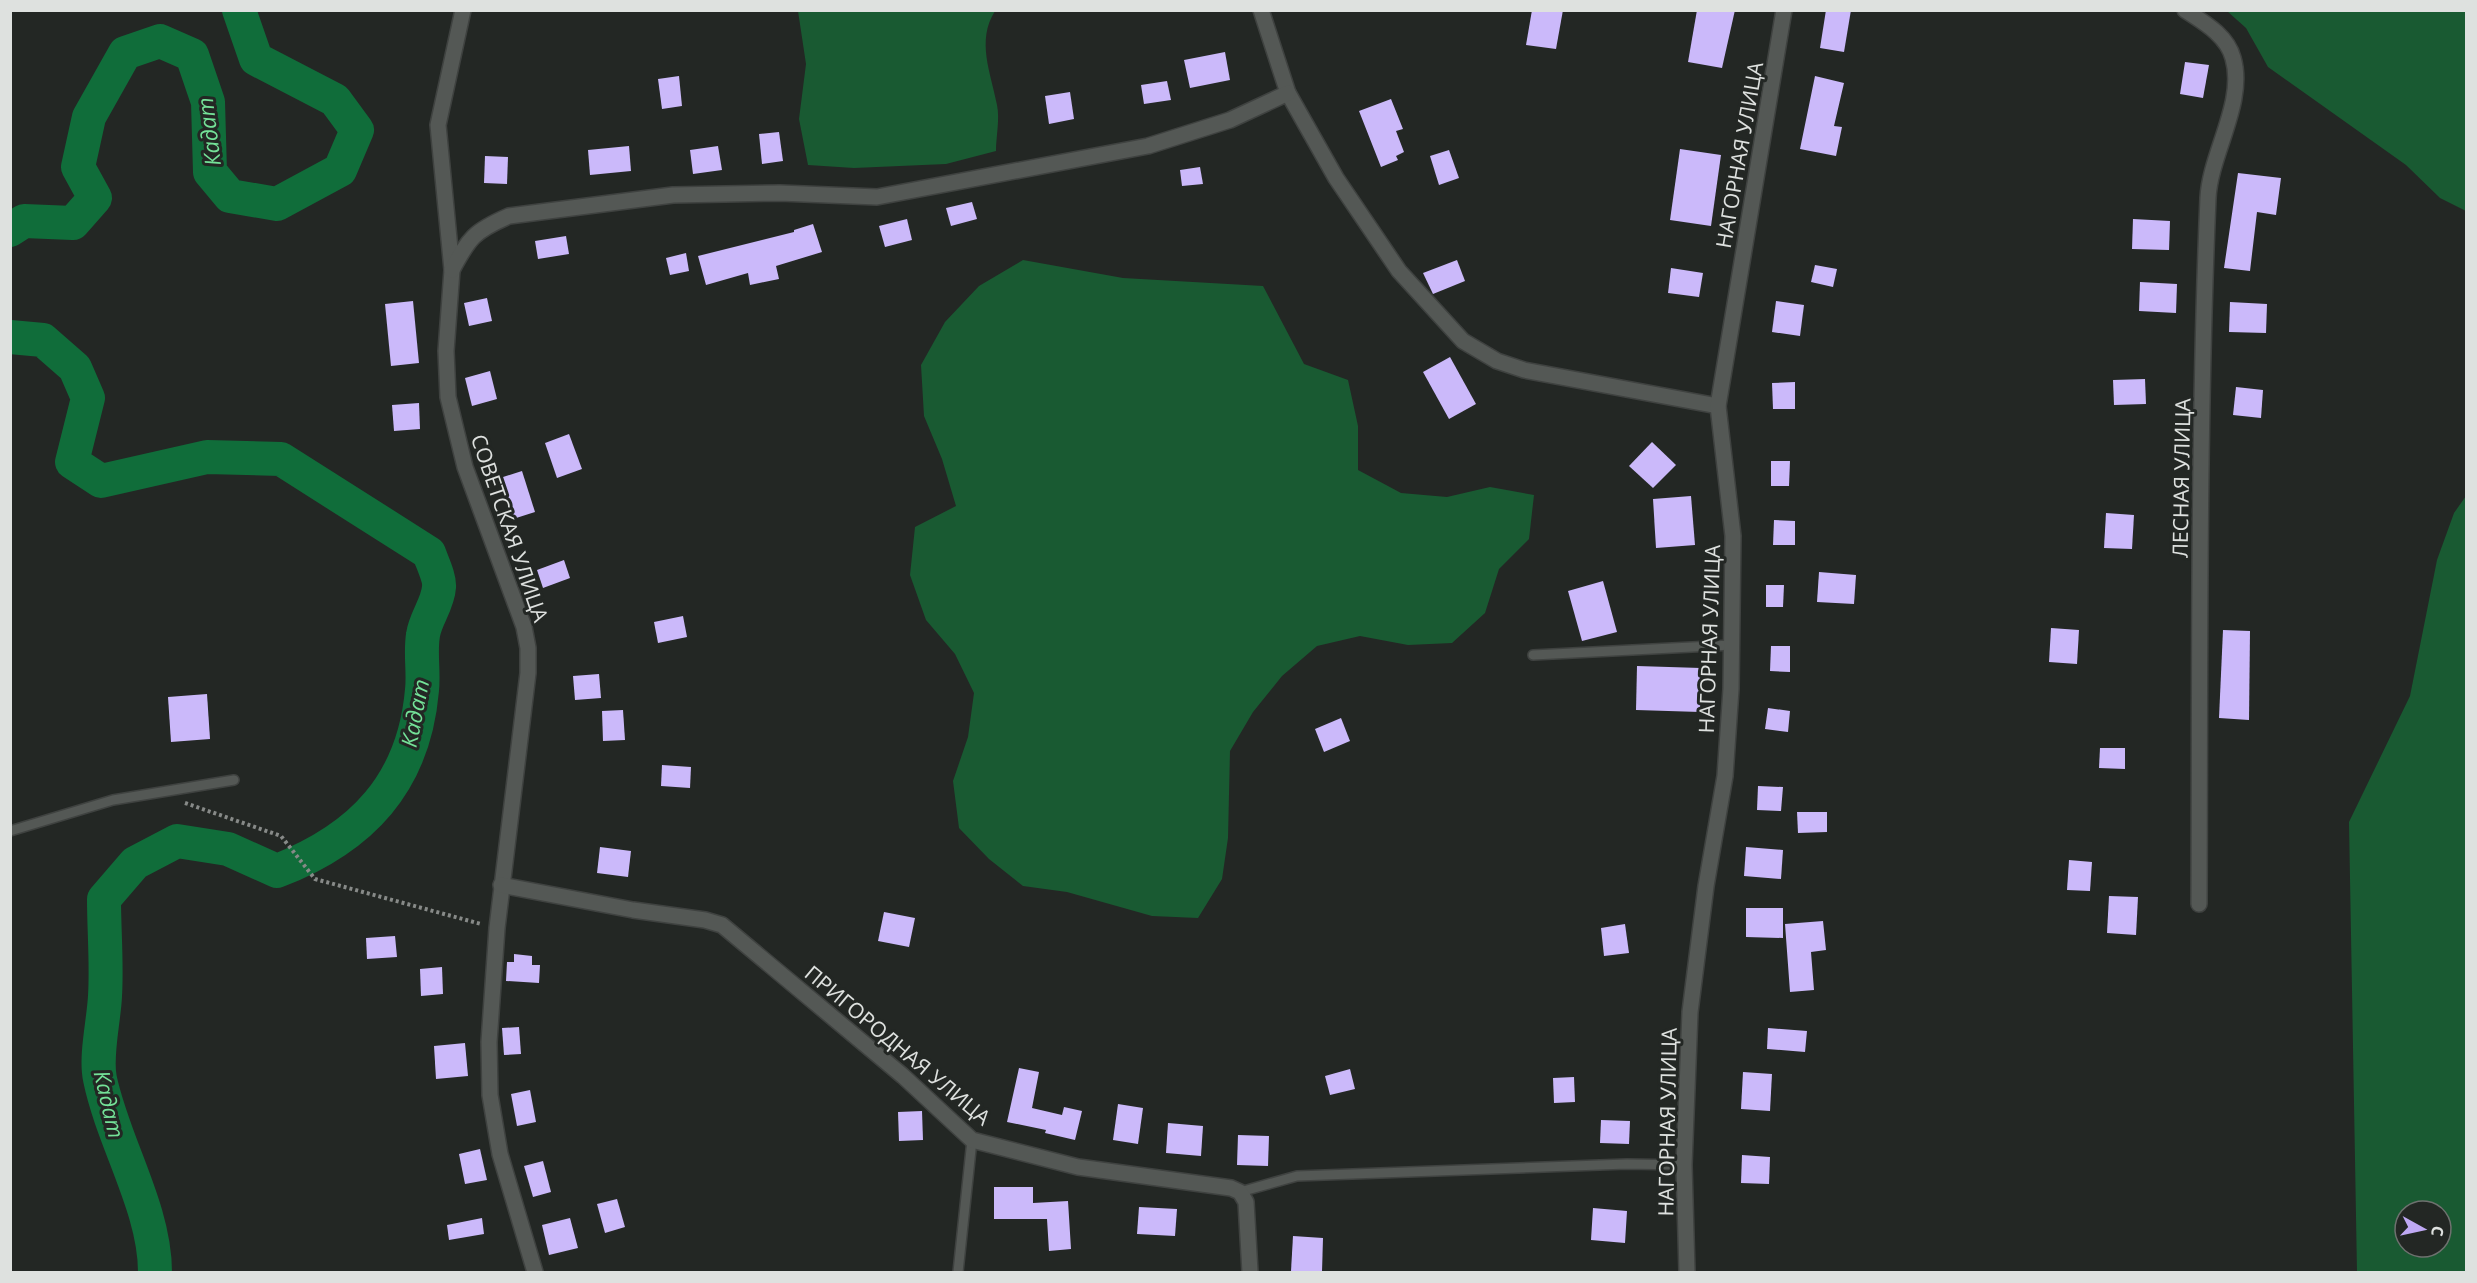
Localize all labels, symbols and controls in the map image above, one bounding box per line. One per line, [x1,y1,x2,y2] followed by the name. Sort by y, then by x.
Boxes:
[1709,59,1769,250] street label: НАГОРНАЯ УЛИЦА
[189,96,227,168] water label: Кадат
[2166,397,2196,558] street label: ЛЕСНАЯ УЛИЦА
[465,430,556,626] street label: СОВЕТСКАЯ УЛИЦА
[1692,544,1726,734] street label: НАГОРНАЯ УЛИЦА
[393,676,435,750] water label: Кадат
[799,959,997,1132] street label: ПРИГОРОДНАЯ УЛИЦА
[1651,1027,1683,1217] street label: НАГОРНАЯ УЛИЦА
[88,1067,132,1141] water label: Кадат
[2393,1199,2453,1259] north arrow
[2426,1225,2449,1238] text: С

